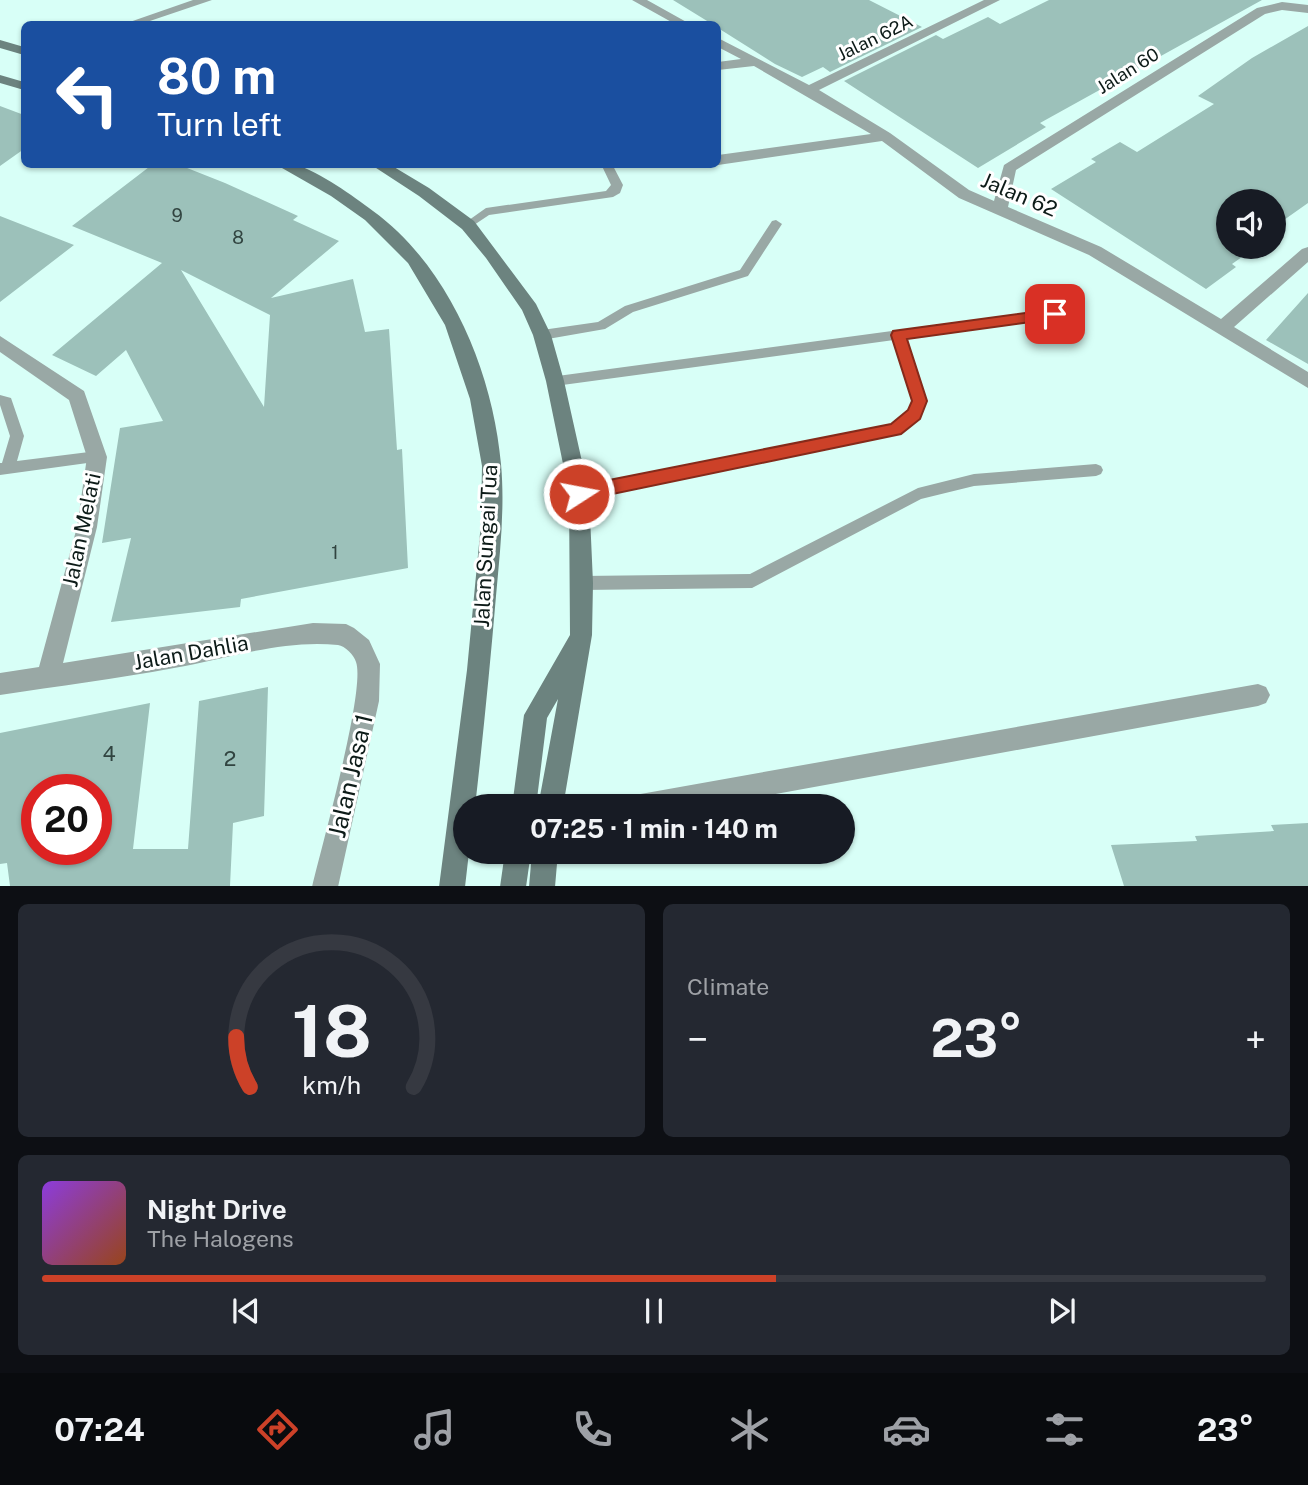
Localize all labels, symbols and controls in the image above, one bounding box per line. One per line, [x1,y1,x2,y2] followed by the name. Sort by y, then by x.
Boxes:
[833,10,916,65] street label: Jalan 62A
[1093,43,1163,98] street label: Jalan 60
[157,47,276,105] text: 80 m
[42,49,133,140] icon: left
[157,106,282,143] text: Turn left
[977,167,1061,222] street label: Jalan 62
[1216,189,1286,259] map controls
[1216,189,1286,259] button: sound
[171,205,183,226] house number: 9
[232,227,244,248] house number: 8
[1025,284,1085,344] pin
[1036,295,1074,333] icon: arrive
[542,457,616,531] position arrow
[469,464,502,628] street label: Jalan Sungai Tua
[57,471,106,589] street label: Jalan Melati
[331,542,339,563] house number: 1
[132,630,250,675] street label: Jalan Dahlia
[322,711,378,840] street label: Jalan Jasa 1
[102,741,116,766] house number: 4
[224,746,236,771] house number: 2
[21,774,112,865] speed limit sign: 20
[530,813,778,844] text: 07:25 · 1 min · 140 m
[687,973,769,1000] text: Climate
[291,988,372,1073] text: 18
[930,1008,1023,1069] text: 23°
[687,1017,708,1062] text: −
[1245,1017,1266,1062] text: +
[302,1069,361,1099] text: km/h
[147,1194,287,1225] text: Night Drive
[147,1225,294,1252] text: The Halogens
[227,1292,265,1330] icon: previous
[635,1292,673,1330] icon: pause
[1043,1292,1081,1330] icon: next
[253,1405,302,1454] icon: directions
[410,1405,459,1454] icon: music
[568,1405,617,1454] icon: phone
[725,1405,774,1454] icon: climate
[882,1405,931,1454] icon: car
[1040,1405,1089,1454] icon: filters
[54,1411,145,1448] text: 07:24
[1197,1411,1254,1448] text: 23°

